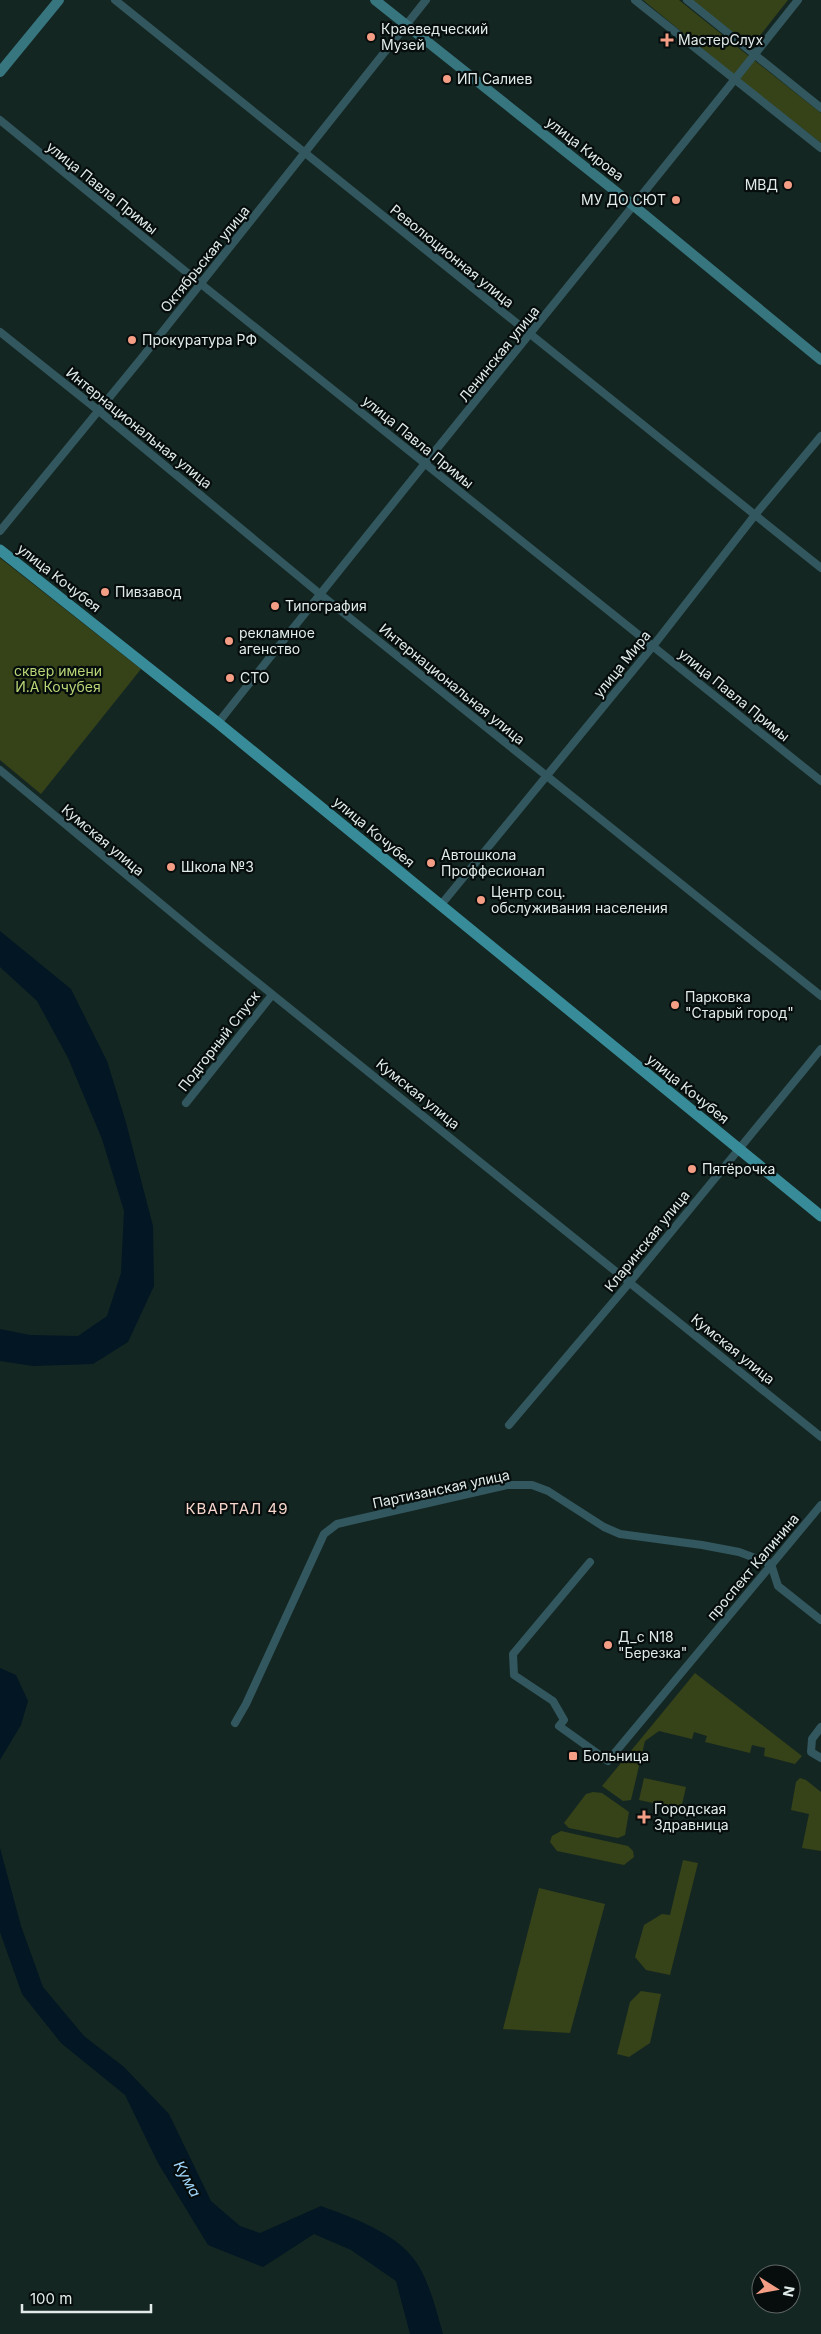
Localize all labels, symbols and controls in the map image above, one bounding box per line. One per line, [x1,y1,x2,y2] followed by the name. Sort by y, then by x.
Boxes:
[381,20,488,53] place label: Краеведческий Музей
[365,31,377,43] marker: Краеведческий Музей
[678,31,763,48] place label: МастерСлух
[660,33,674,47] marker: МастерСлух
[457,70,532,87] place label: ИП Салиев
[441,73,453,85] marker: ИП Салиев
[543,113,628,184] street label: улица Кирова
[43,138,161,238] street label: улица Павла Примы
[745,176,778,193] place label: МВД
[782,179,794,191] marker: МВД
[581,191,666,208] place label: МУ ДО СЮТ
[670,194,682,206] marker: МУ ДО СЮТ
[387,201,518,311] street label: Революционная улица
[156,202,253,315] street label: Октябрьская улица
[455,302,542,405] street label: Ленинская улица
[142,331,257,348] place label: Прокуратура РФ
[126,334,138,346] marker: Прокуратура РФ
[63,364,216,492] street label: Интернациональная улица
[359,392,477,492] street label: улица Павла Примы
[14,540,104,615] street label: улица Кочубея
[115,583,182,600] place label: Пивзавод
[99,586,111,598] marker: Пивзавод
[285,597,367,614] place label: Типография
[269,600,281,612] marker: Типография
[376,620,529,748] street label: Интернациональная улица
[239,624,315,657] place label: рекламное агенство
[589,627,654,701] street label: улица Мира
[223,635,235,647] marker: рекламное агенство
[675,645,793,745] street label: улица Павла Примы
[14,662,102,695] park label: сквер имени И.А Кочубея
[240,669,270,686] place label: СТО
[224,672,236,684] marker: СТО
[330,793,419,871] street label: улица Кочубея
[59,800,148,879] street label: Кумская улица
[441,846,545,879] place label: Автошкола Проффесионал
[425,857,437,869] marker: Автошкола Проффесионал
[181,858,254,875] place label: Школа №3
[165,861,177,873] marker: Школа №3
[491,883,668,916] place label: Центр соц. обслуживания населения
[475,894,487,906] marker: Центр соц. обслуживания населения
[174,987,263,1094] street label: Подгорный Спуск
[685,988,794,1021] place label: Парковка "Старый город"
[669,999,681,1011] marker: Парковка "Старый город"
[644,1050,733,1127] street label: улица Кочубея
[373,1055,463,1132] street label: Кумская улица
[702,1160,775,1177] place label: Пятёрочка
[686,1163,698,1175] marker: Пятёрочка
[601,1187,693,1295] street label: Кларинская улица
[688,1310,778,1387] street label: Кумская улица
[371,1466,511,1511] street label: Партизанская улица
[185,1499,289,1518] district label: КВАРТАЛ 49
[703,1510,802,1623] street label: проспект Калинина
[618,1628,687,1661] place label: Д_с N18 "Березка"
[602,1639,614,1651] marker: Д_с N18 "Березка"
[583,1747,649,1764] place label: Больница
[567,1750,579,1762] marker: Больница
[654,1800,729,1833] place label: Городская Здравница
[638,1811,650,1823] marker: Городская Здравница
[170,2157,205,2200] water label: Кума
[751,2264,801,2314] north arrow
[22,2282,151,2314] scale bar
[780,2285,799,2298] text: N
[30,2289,72,2308] text: 100 m

